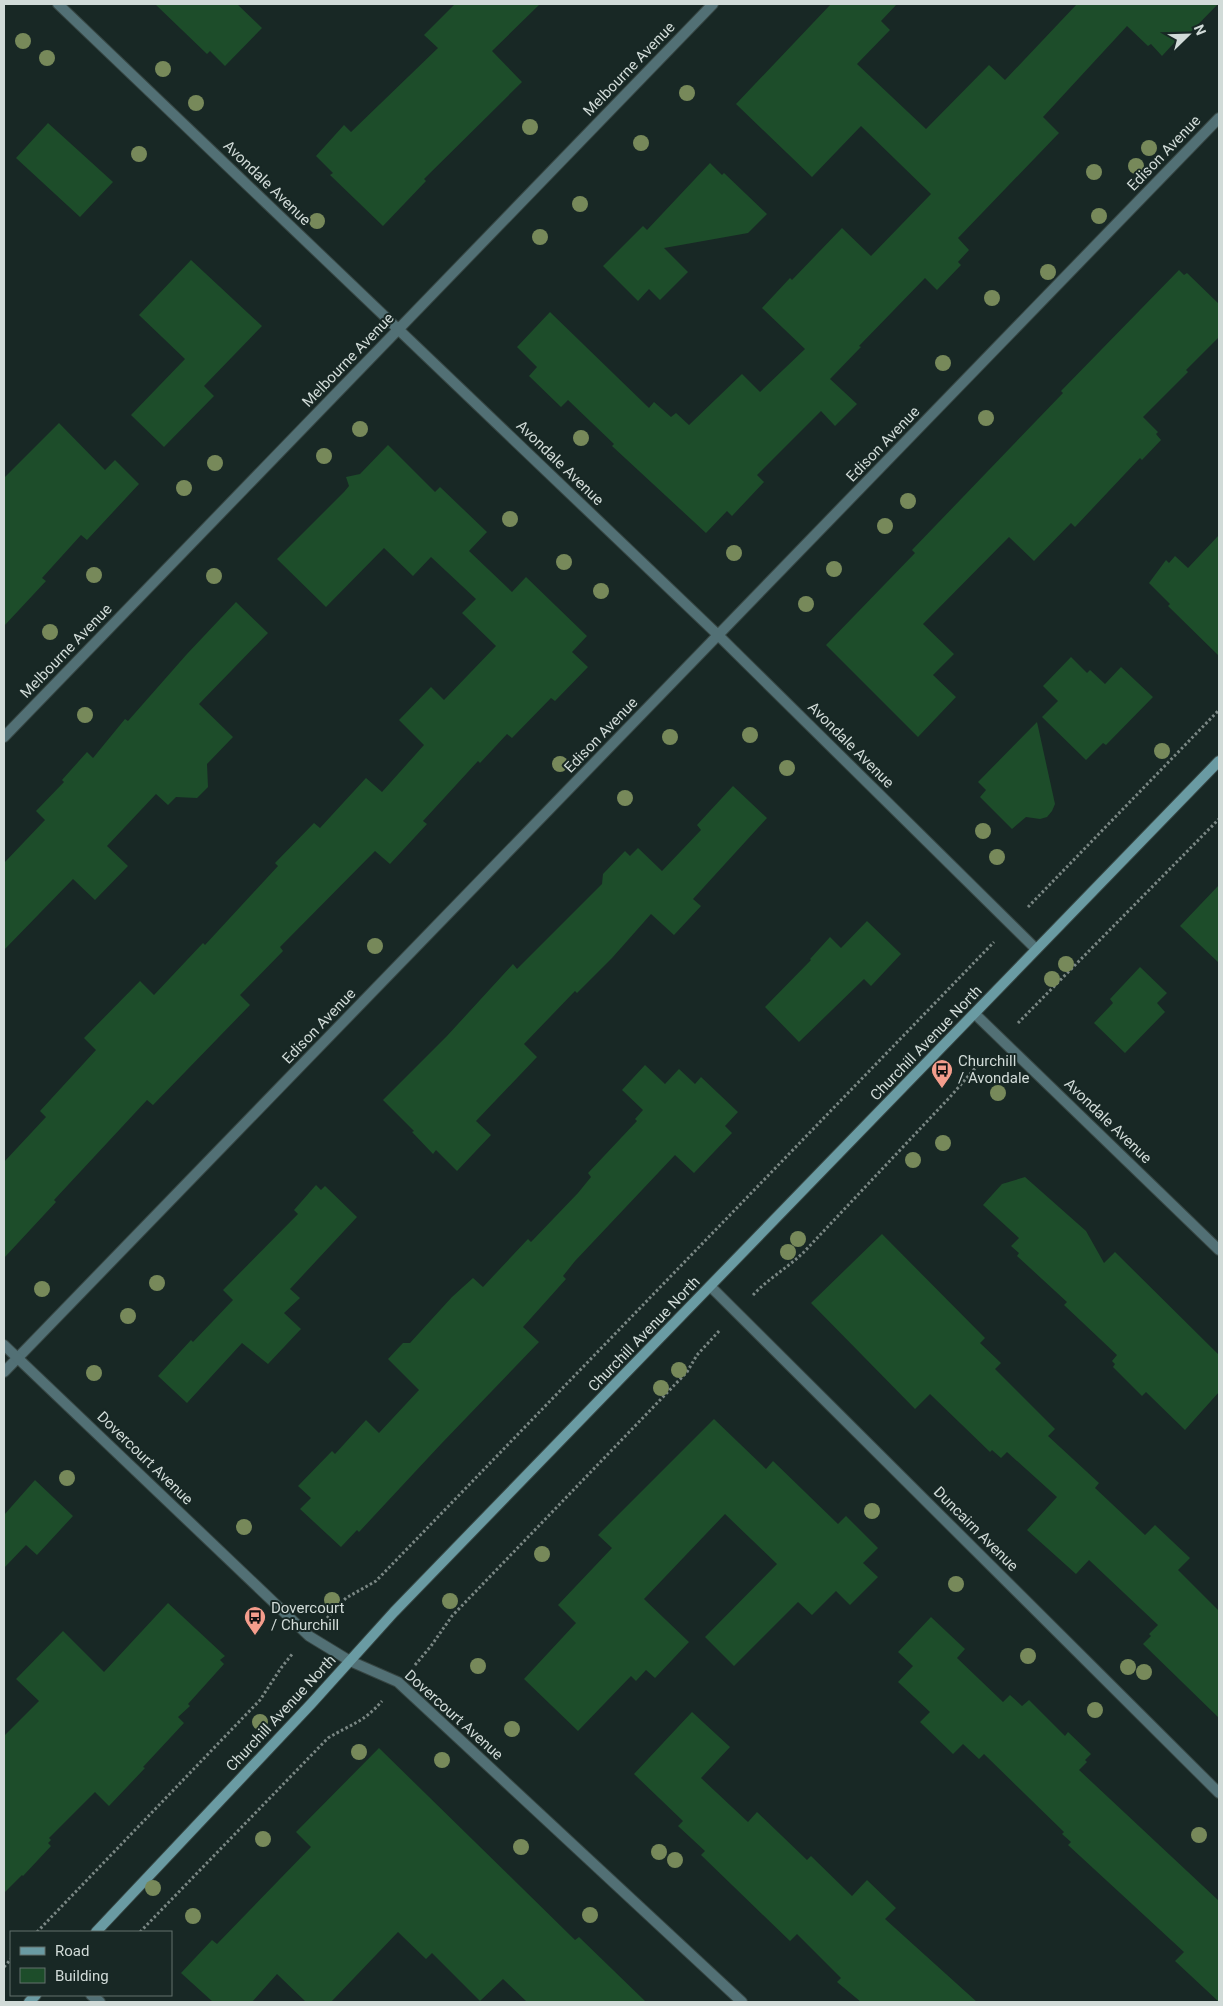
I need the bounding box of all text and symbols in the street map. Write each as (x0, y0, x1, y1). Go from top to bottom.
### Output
north arrow (1163, 10, 1213, 60)
street label: Melbourne Avenue (579, 18, 679, 120)
text: N (1191, 22, 1209, 38)
street label: Edison Avenue (1124, 112, 1204, 194)
street label: Avondale Avenue (220, 137, 314, 229)
street label: Melbourne Avenue (298, 309, 398, 411)
street label: Edison Avenue (843, 403, 923, 485)
street label: Avondale Avenue (513, 417, 607, 509)
street label: Melbourne Avenue (16, 600, 116, 702)
street label: Edison Avenue (561, 694, 641, 776)
street label: Avondale Avenue (804, 698, 898, 792)
street label: Churchill Avenue North (866, 982, 986, 1104)
street label: Edison Avenue (279, 985, 359, 1067)
place label: Churchill / Avondale (958, 1052, 1030, 1087)
bus stop icon: Churchill / Avondale (930, 1058, 954, 1089)
street label: Avondale Avenue (1061, 1075, 1155, 1167)
street label: Churchill Avenue North (584, 1273, 704, 1395)
street label: Dovercourt Avenue (93, 1408, 197, 1508)
street label: Duncairn Avenue (930, 1483, 1022, 1575)
place label: Dovercourt / Churchill (271, 1599, 344, 1634)
bus stop icon: Dovercourt / Churchill (243, 1605, 267, 1636)
street label: Churchill Avenue North (222, 1651, 340, 1775)
street label: Dovercourt Avenue (401, 1666, 507, 1764)
legend (10, 1931, 172, 1996)
text: Road (55, 1942, 89, 1960)
text: Building (55, 1967, 109, 1985)

